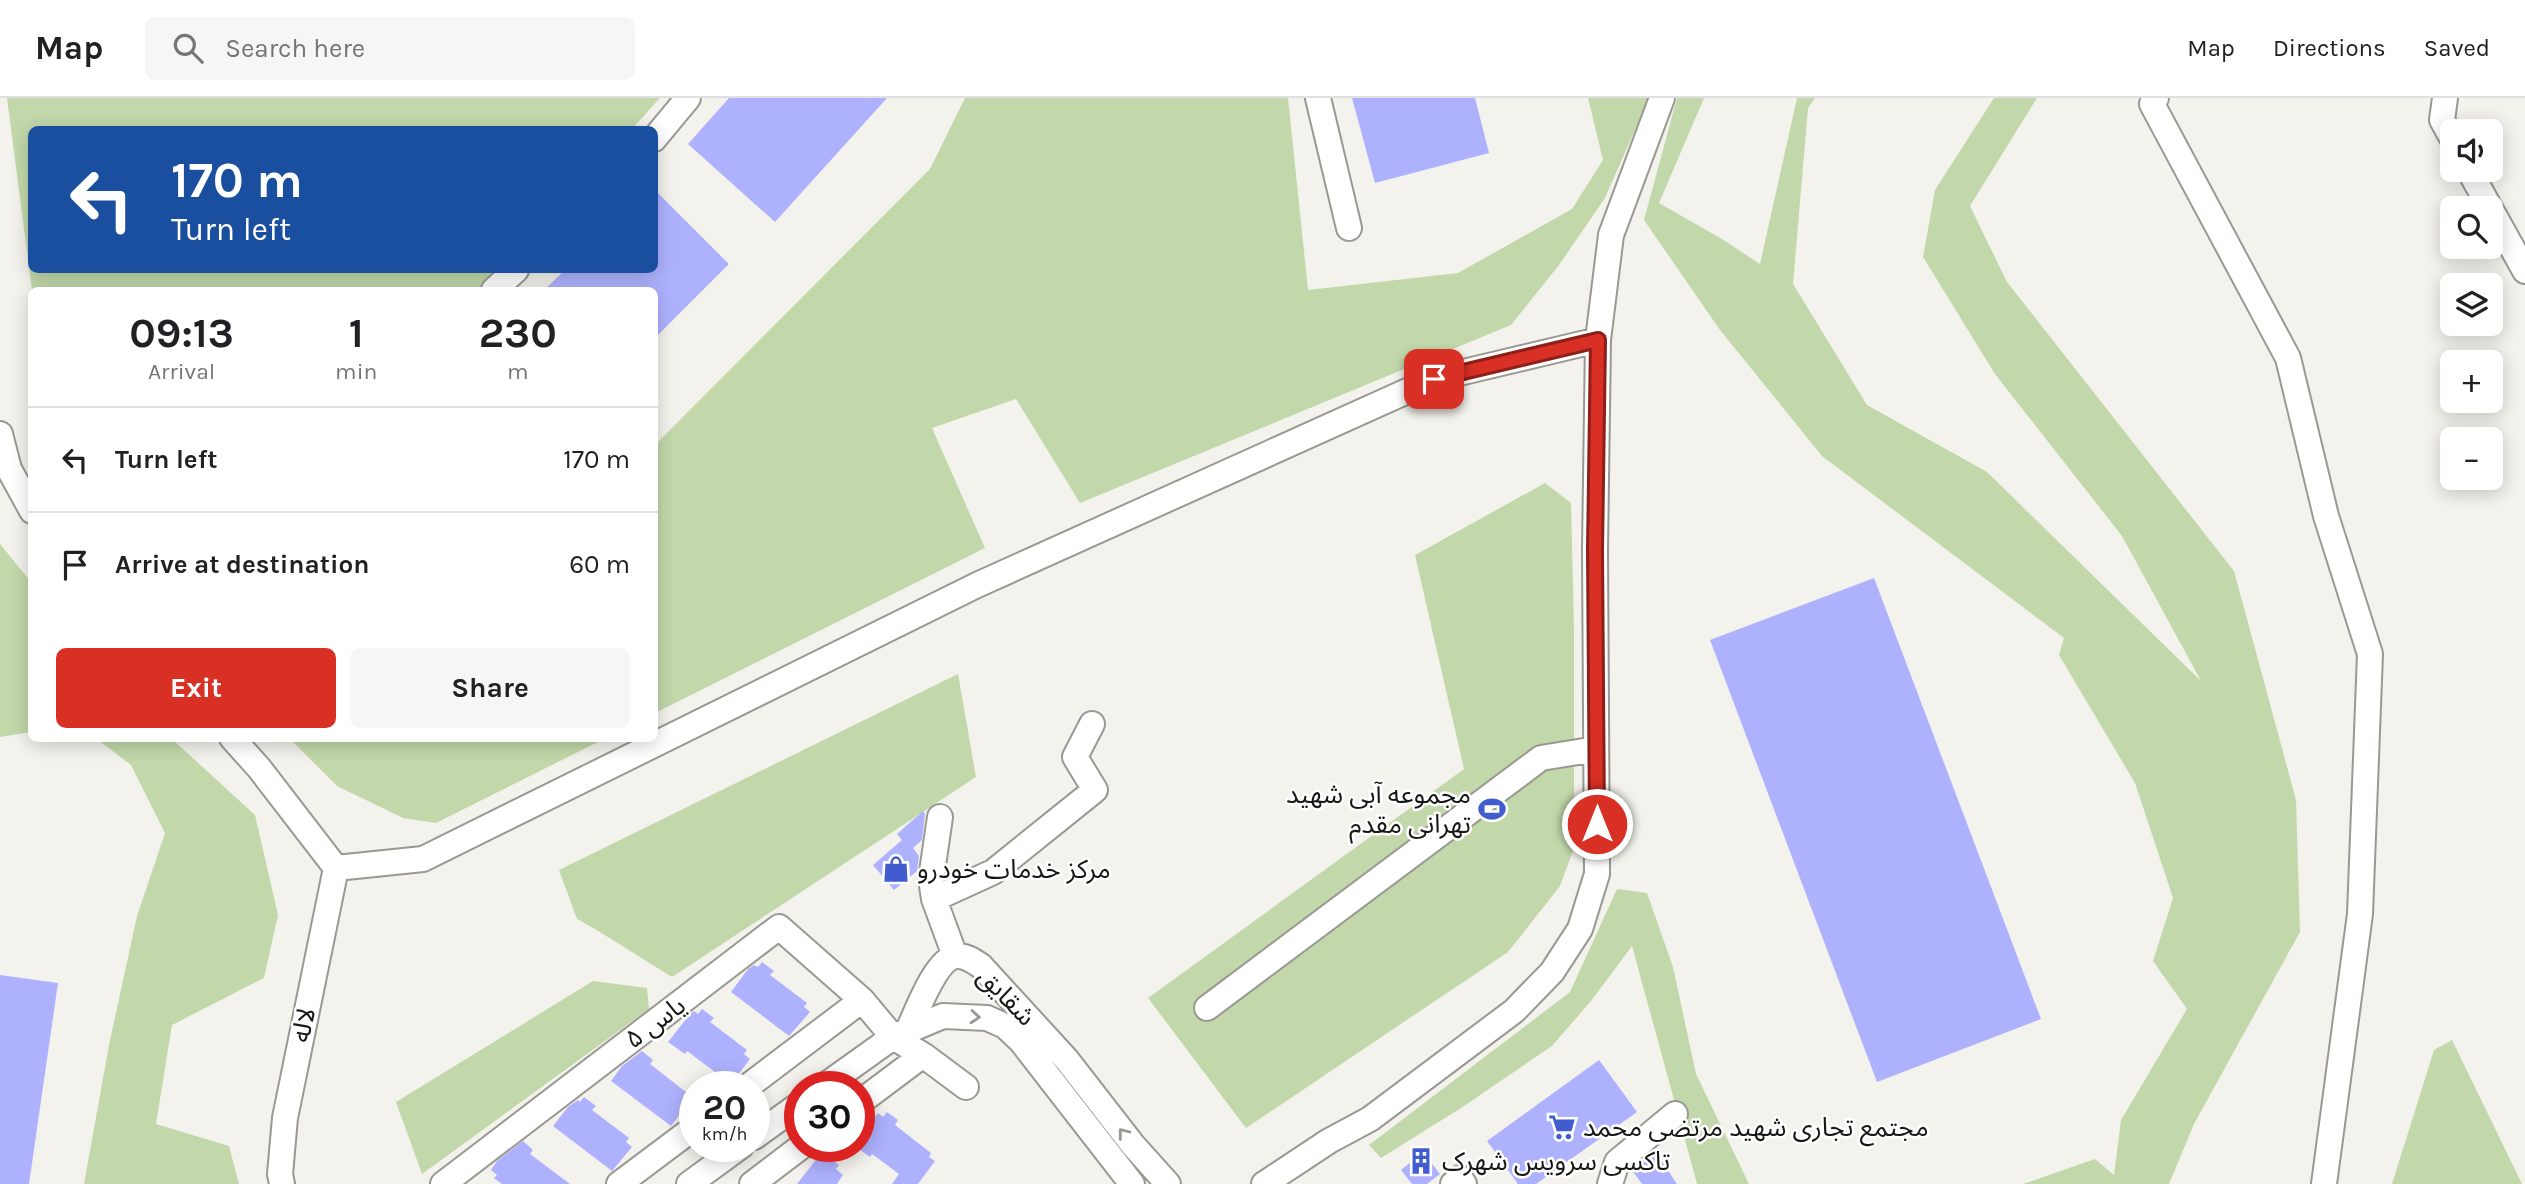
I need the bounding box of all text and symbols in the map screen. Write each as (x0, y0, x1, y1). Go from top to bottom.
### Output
search box (145, 17, 635, 80)
text: Map (35, 29, 103, 67)
icon: search (169, 29, 207, 67)
text: Search here (225, 33, 365, 64)
text: Map (2187, 34, 2235, 62)
text: Directions (2273, 34, 2386, 62)
text: Saved (2424, 34, 2490, 62)
map controls (2440, 119, 2503, 490)
button: sound (2440, 119, 2503, 182)
text: 170 m (171, 152, 303, 209)
icon: left (56, 154, 147, 245)
button: search (2440, 196, 2503, 259)
text: Turn left (171, 211, 291, 248)
button: layers (2440, 273, 2503, 336)
text: 09:13 (129, 308, 234, 358)
text: 1 (349, 308, 364, 358)
text: 230 (479, 308, 557, 358)
pin (1404, 349, 1464, 409)
button: + (2440, 350, 2503, 413)
text: Arrival (148, 358, 215, 385)
text: min (335, 358, 377, 385)
text: m (507, 358, 528, 385)
icon: arrive (1415, 360, 1453, 398)
button: − (2440, 427, 2503, 490)
icon: left (56, 441, 94, 479)
text: Turn left (115, 444, 217, 475)
text: 170 m (563, 444, 630, 475)
icon: arrive (56, 546, 94, 584)
text: Arrive at destination (115, 549, 369, 580)
text: 60 m (569, 549, 630, 580)
button: Exit (56, 648, 336, 728)
button: Share (350, 648, 630, 728)
place label: مجموعه آبی شهید تهرانی مقدم (1286, 779, 1471, 844)
position arrow (1560, 787, 1634, 861)
sports icon: مجموعه آبی شهید تهرانی مقدم (1477, 794, 1507, 824)
shop icon: مرکز خدمات خودرو (881, 854, 911, 884)
place label: مرکز خدمات خودرو (917, 854, 1111, 885)
street label: شقایق (971, 961, 1042, 1032)
street label: یاس ۵ (619, 990, 692, 1055)
street label: لاله (285, 1005, 322, 1045)
one-way arrow (970, 1009, 981, 1024)
speed limit sign: 30 (784, 1071, 875, 1162)
text: 20 (703, 1087, 746, 1128)
supermarket icon: مجتمع تجاری شهید مرتضی محمد (1547, 1112, 1577, 1142)
place label: مجتمع تجاری شهید مرتضی محمد (1583, 1112, 1929, 1147)
text: km/h (702, 1123, 747, 1145)
one-way arrow (1119, 1128, 1132, 1140)
building icon: تاکسی سرویس شهرک (1406, 1146, 1436, 1176)
place label: تاکسی سرویس شهرک (1442, 1146, 1670, 1177)

